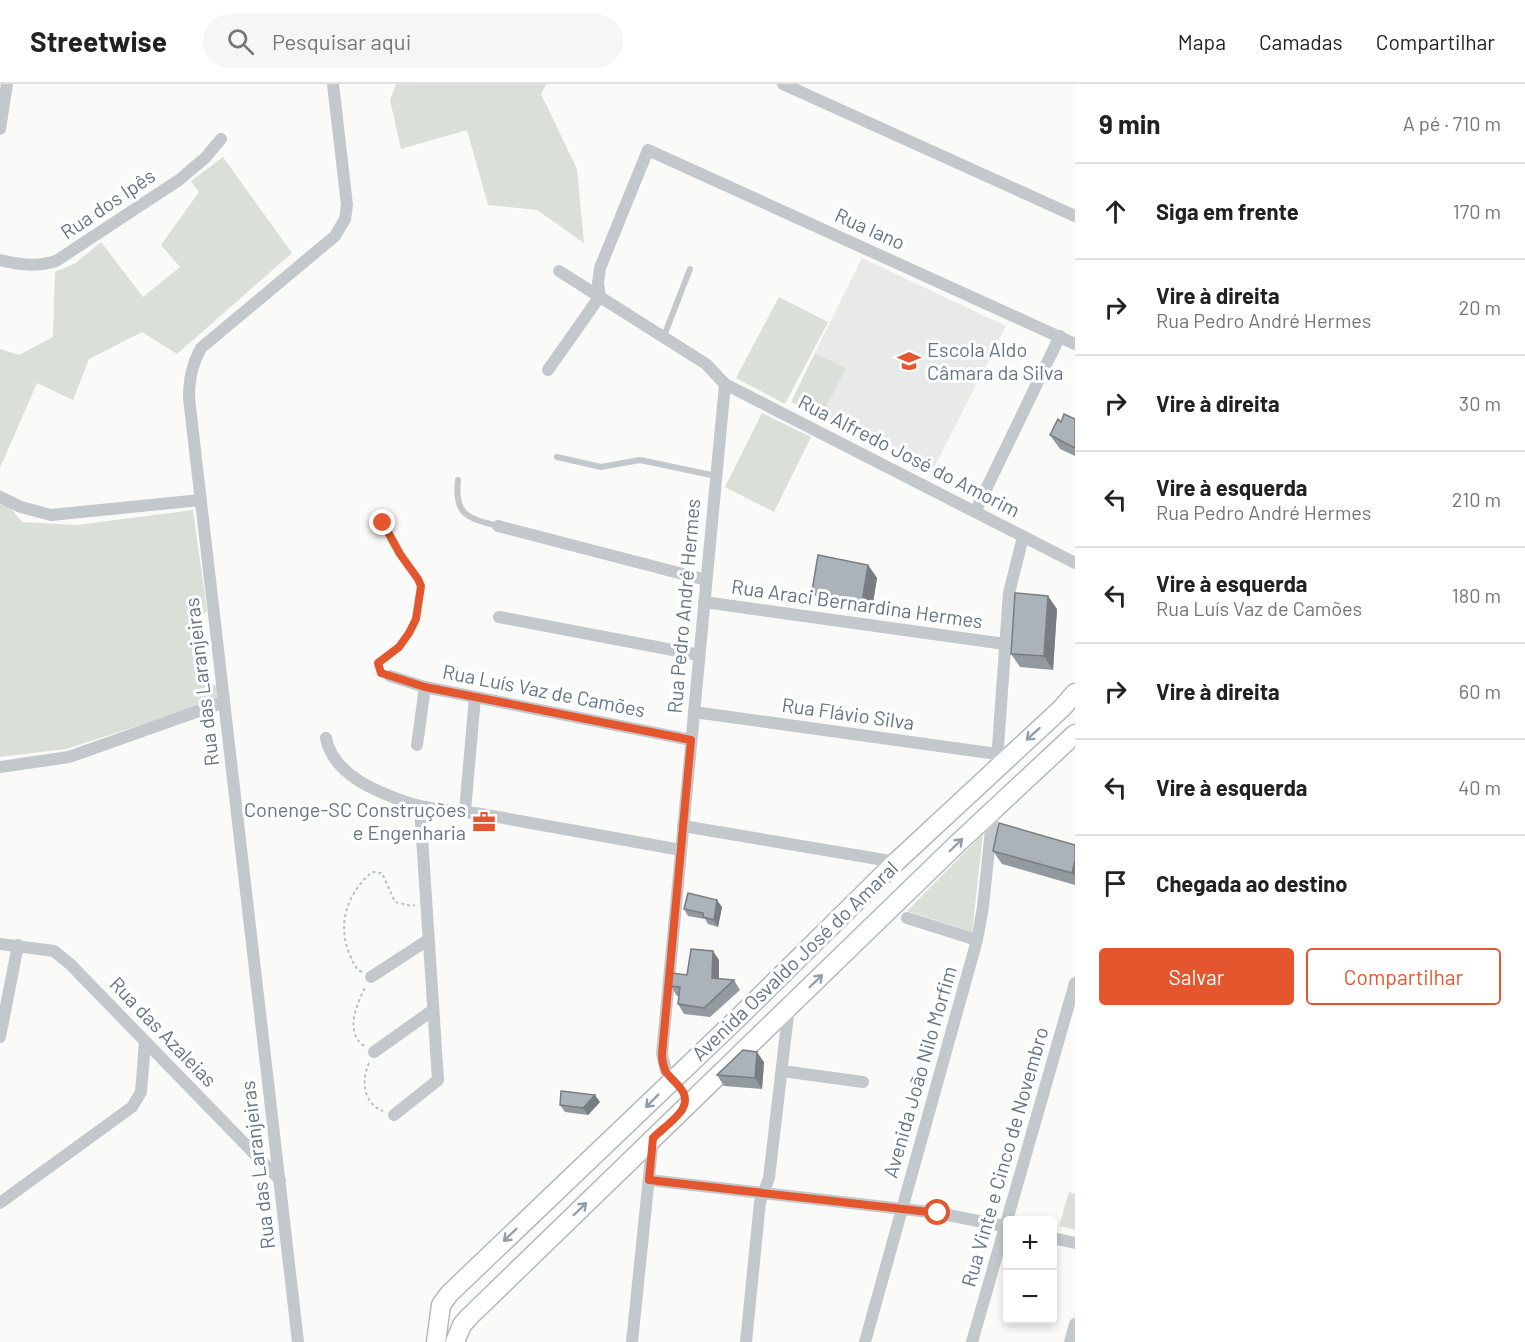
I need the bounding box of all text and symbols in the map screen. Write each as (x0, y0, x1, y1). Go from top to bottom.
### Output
search box (203, 14, 623, 68)
text: Streetwise (30, 24, 167, 58)
icon: search (224, 25, 257, 58)
text: Pesquisar aqui (272, 28, 411, 54)
text: Mapa (1178, 29, 1226, 54)
text: Camadas (1259, 29, 1343, 54)
text: Compartilhar (1376, 29, 1495, 54)
text: 9 min (1099, 108, 1161, 139)
text: A pé · 710 m (1403, 111, 1501, 135)
street label: Rua dos Ipês (56, 163, 159, 244)
icon: ahead (1099, 195, 1132, 228)
text: Siga em frente (1156, 198, 1299, 224)
text: 170 m (1453, 199, 1501, 223)
street label: Rua Iano (832, 202, 909, 254)
text: Vire à direita (1156, 282, 1280, 308)
icon: right (1099, 291, 1132, 324)
text: 20 m (1458, 295, 1501, 319)
text: Rua Pedro André Hermes (1156, 308, 1371, 332)
place label: Escola Aldo Câmara da Silva (927, 337, 1063, 384)
school or university icon: Escola Aldo Câmara da Silva (896, 348, 922, 374)
icon: right (1099, 387, 1132, 420)
street label: Rua Alfredo José do Amorim (795, 389, 1024, 522)
text: Vire à direita (1156, 390, 1280, 416)
text: 30 m (1459, 391, 1501, 415)
text: Vire à esquerda (1156, 474, 1307, 500)
icon: left (1099, 483, 1132, 516)
text: 210 m (1452, 487, 1501, 511)
street label: Rua Pedro André Hermes (662, 498, 704, 714)
text: Rua Pedro André Hermes (1156, 500, 1371, 524)
route end (369, 509, 395, 535)
text: Vire à esquerda (1156, 570, 1307, 596)
street label: Rua Araci Bernardina Hermes (730, 573, 984, 633)
icon: left (1099, 579, 1132, 612)
text: 180 m (1452, 583, 1501, 607)
text: Rua Luís Vaz de Camões (1156, 596, 1362, 620)
street label: Rua das Laranjeiras (179, 597, 223, 768)
street label: Rua Luís Vaz de Camões (441, 659, 648, 721)
icon: right (1099, 675, 1132, 708)
text: Vire à direita (1156, 678, 1280, 704)
text: 60 m (1459, 679, 1501, 703)
street label: Rua Flávio Silva (780, 692, 916, 734)
one-way arrow (1026, 727, 1041, 741)
icon: left (1099, 771, 1132, 804)
text: Vire à esquerda (1156, 774, 1307, 800)
text: 40 m (1458, 775, 1501, 799)
place label: Conenge-SC Construções e Engenharia (244, 797, 466, 844)
office icon: Conenge-SC Construções e Engenharia (471, 809, 497, 835)
one-way arrow (948, 838, 963, 852)
street label: Avenida Osvaldo José do Amaral (686, 855, 902, 1065)
icon: arrive (1099, 867, 1132, 900)
text: Chegada ao destino (1156, 870, 1347, 896)
button: Salvar (1099, 948, 1294, 1005)
button: Compartilhar (1306, 948, 1501, 1005)
street label: Avenida João Nilo Morfim (877, 963, 961, 1180)
street label: Rua das Azaleias (105, 971, 222, 1091)
one-way arrow (808, 973, 823, 988)
street label: Rua Vinte e Cinco de Novembro (955, 1024, 1053, 1289)
street label: Rua das Laranjeiras (235, 1080, 279, 1251)
one-way arrow (644, 1093, 659, 1108)
route start (924, 1199, 950, 1225)
one-way arrow (573, 1201, 588, 1216)
map controls (1003, 1216, 1057, 1324)
button: + (1003, 1216, 1057, 1270)
one-way arrow (503, 1228, 518, 1243)
button: − (1003, 1270, 1057, 1324)

